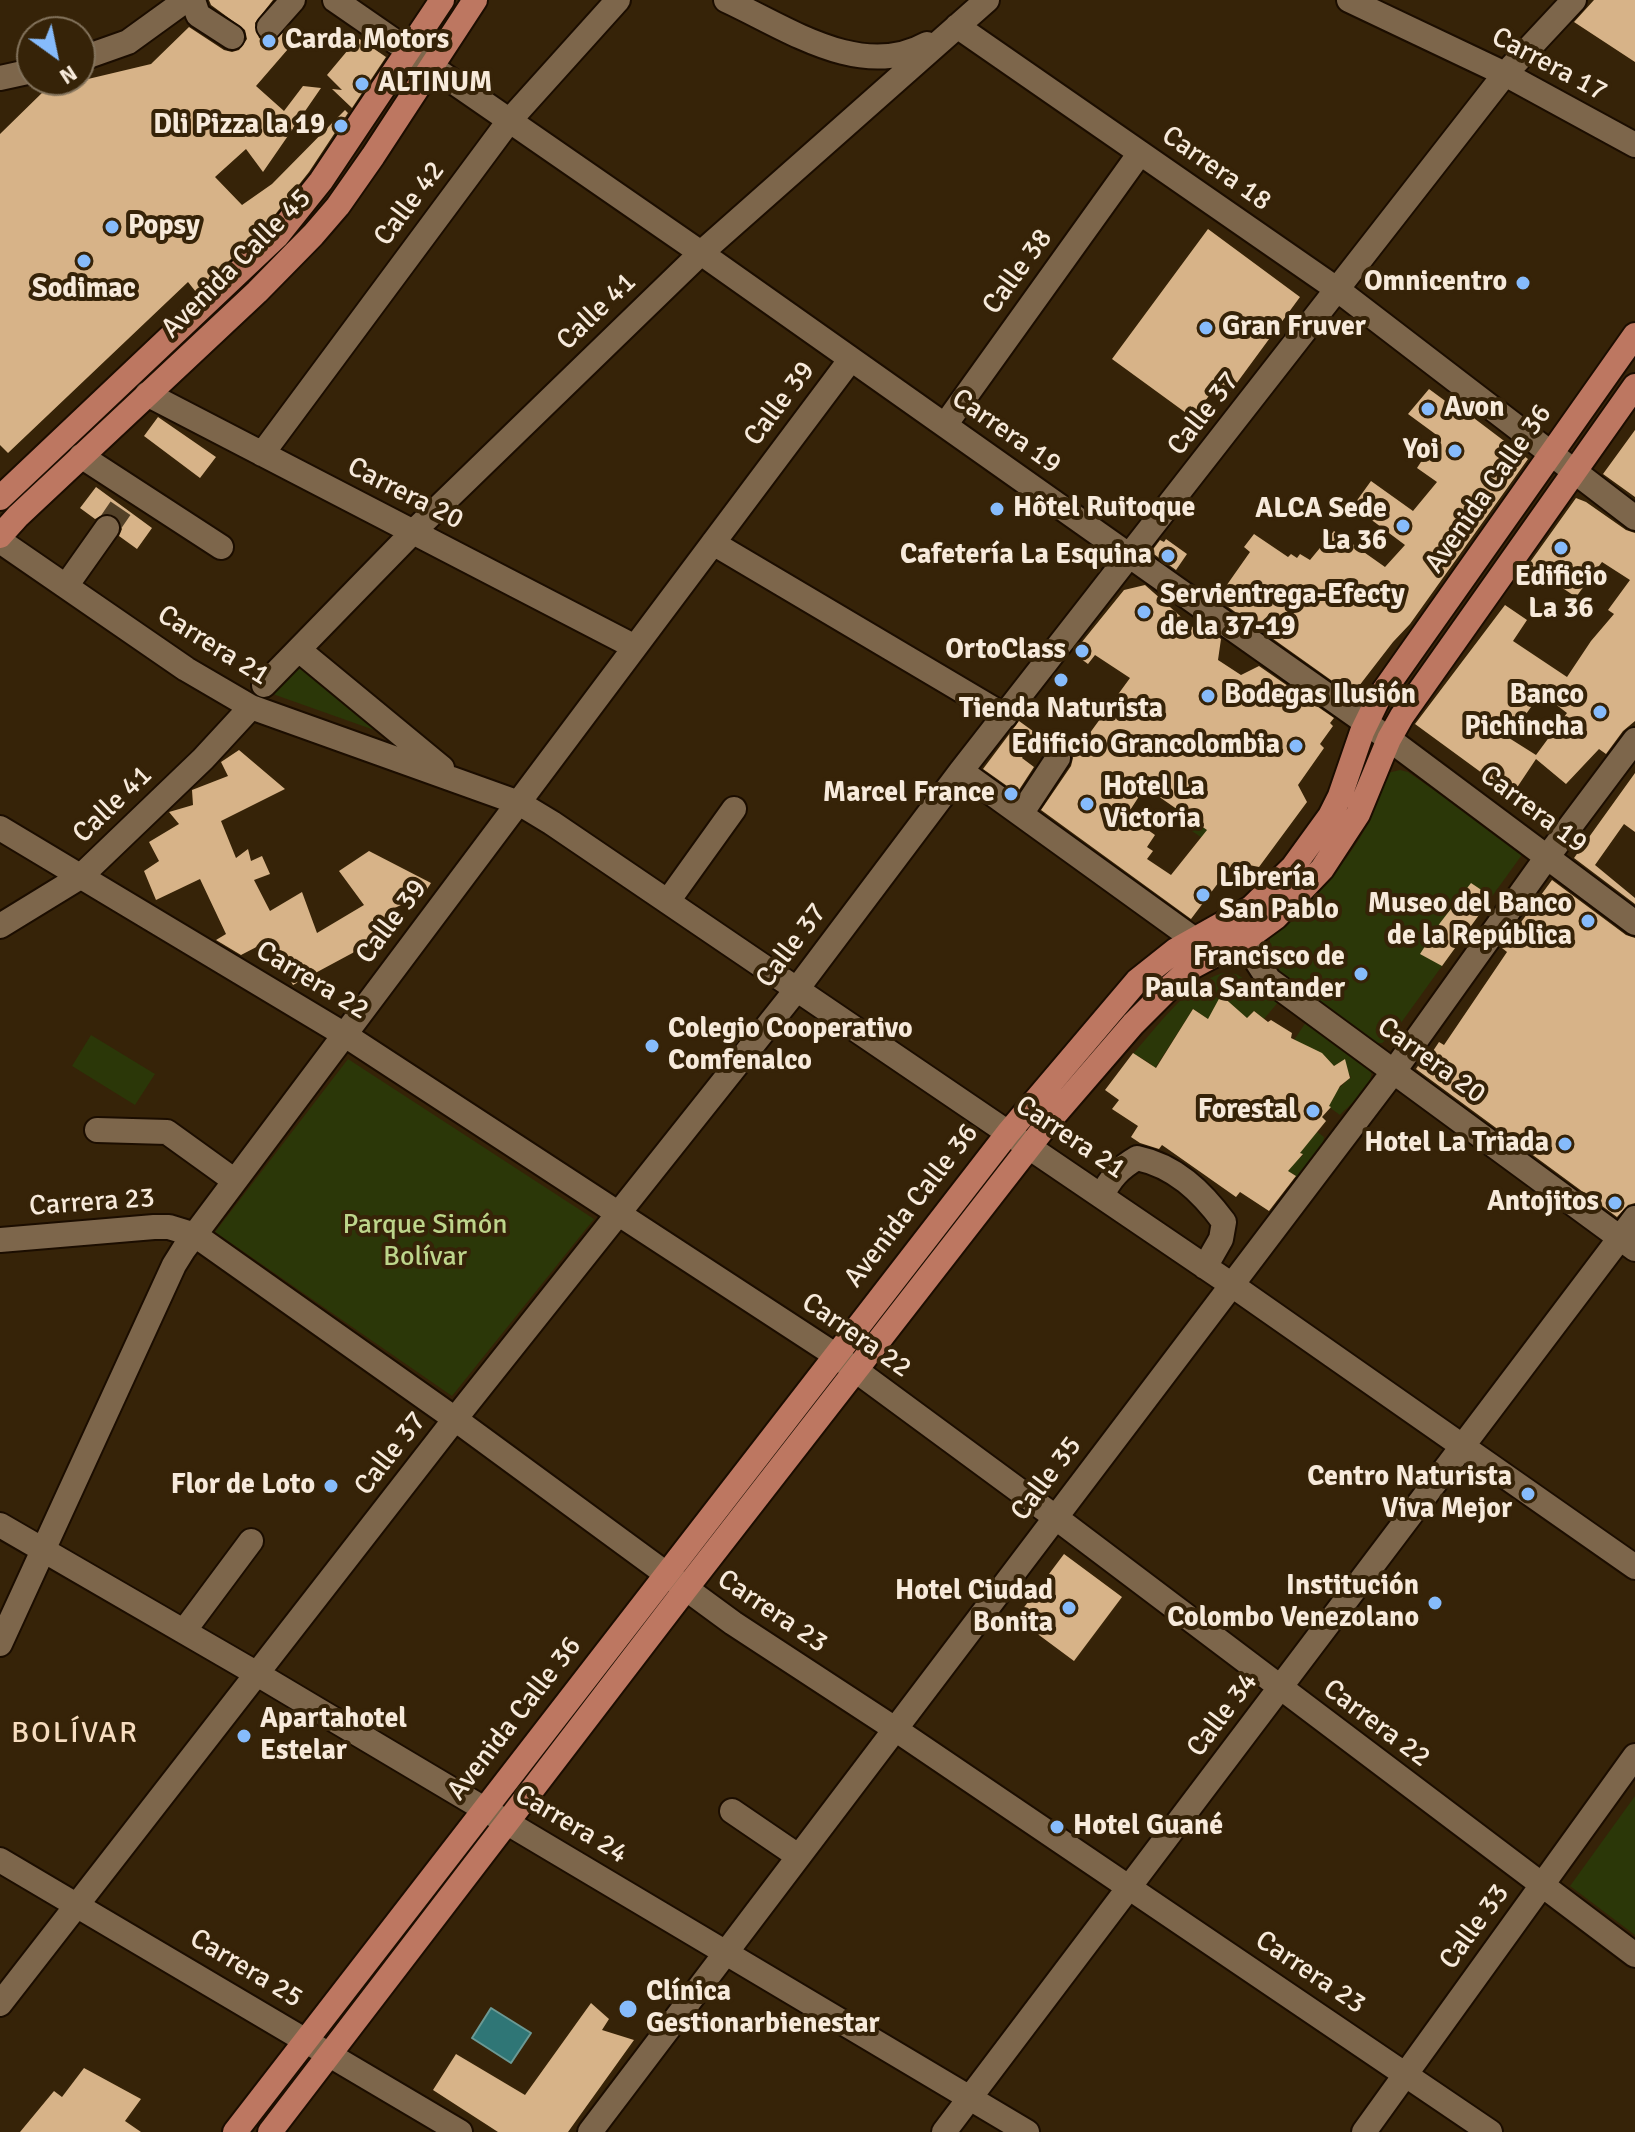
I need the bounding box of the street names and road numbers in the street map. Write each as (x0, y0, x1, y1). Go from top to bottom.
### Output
street label: Carrera 17 (1486, 21, 1612, 109)
street label: Carrera 18 (1155, 119, 1277, 219)
street label: Calle 42 (367, 155, 453, 253)
street label: Avenida Calle 45 (155, 182, 319, 346)
street label: Calle 38 (976, 223, 1060, 321)
street label: Calle 41 (550, 266, 644, 358)
street label: Calle 39 (737, 355, 823, 453)
street label: Calle 37 (1161, 365, 1247, 463)
street label: Carrera 19 (945, 382, 1067, 482)
street label: Avenida Calle 36 (1418, 398, 1560, 580)
street label: Carrera 20 (341, 450, 469, 538)
street label: Carrera 21 (151, 598, 275, 694)
street label: Calle 41 (66, 759, 160, 851)
street label: Carrera 19 (1473, 759, 1593, 861)
street label: Calle 39 (349, 873, 435, 971)
street label: Calle 37 (749, 897, 835, 995)
street label: Carrera 22 (249, 934, 375, 1028)
street label: Carrera 20 (1370, 1010, 1492, 1112)
street label: Carrera 21 (1009, 1089, 1131, 1187)
street label: Avenida Calle 36 (838, 1118, 986, 1294)
street label: Carrera 23 (28, 1182, 156, 1224)
street label: Carrera 22 (795, 1286, 917, 1386)
street label: Calle 37 (348, 1405, 434, 1503)
street label: Calle 35 (1004, 1430, 1090, 1528)
street label: Carrera 23 (711, 1563, 833, 1661)
street label: Avenida Calle 36 (441, 1631, 589, 1807)
street label: Calle 34 (1180, 1666, 1266, 1764)
street label: Carrera 22 (1316, 1673, 1436, 1775)
street label: Carrera 24 (508, 1778, 634, 1872)
street label: Calle 33 (1433, 1878, 1517, 1976)
street label: Carrera 25 (183, 1922, 309, 2016)
street label: Carrera 23 (1249, 1924, 1371, 2022)

